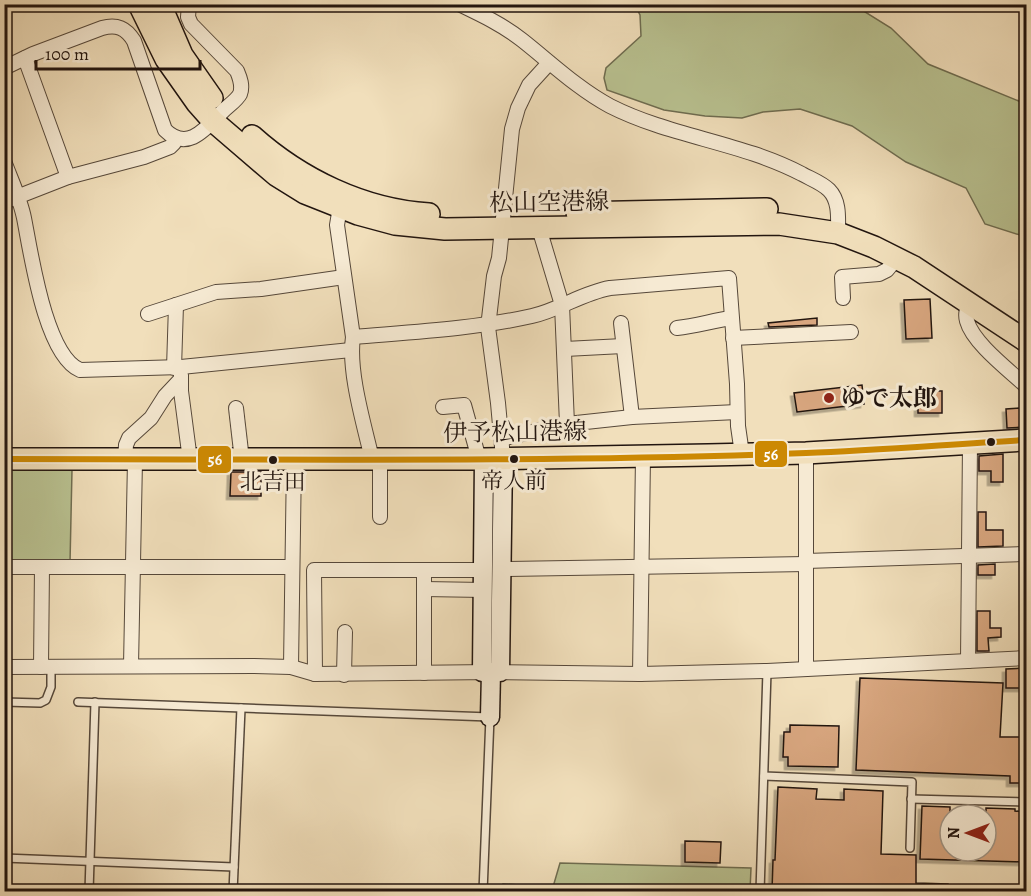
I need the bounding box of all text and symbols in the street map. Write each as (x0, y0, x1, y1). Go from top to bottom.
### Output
scale bar (36, 33, 200, 71)
text: 100 m (45, 42, 89, 66)
street label: 松山空港線 (489, 185, 609, 219)
place label: ゆで太郎 (841, 382, 937, 414)
marker: ゆで太郎 (822, 391, 836, 405)
street label: 伊予松山港線 (443, 415, 587, 449)
unlabelled marker (985, 436, 997, 448)
line badge: 56 (754, 440, 788, 468)
text: 56 (764, 444, 779, 466)
line badge: 56 (197, 445, 232, 474)
text: 56 (208, 449, 223, 471)
marker: 帝人前 (508, 453, 520, 465)
marker: 北吉田 (267, 454, 279, 466)
place label: 帝人前 (481, 466, 547, 496)
place label: 北吉田 (240, 467, 306, 497)
north arrow (938, 803, 998, 863)
text: N (943, 827, 965, 839)

